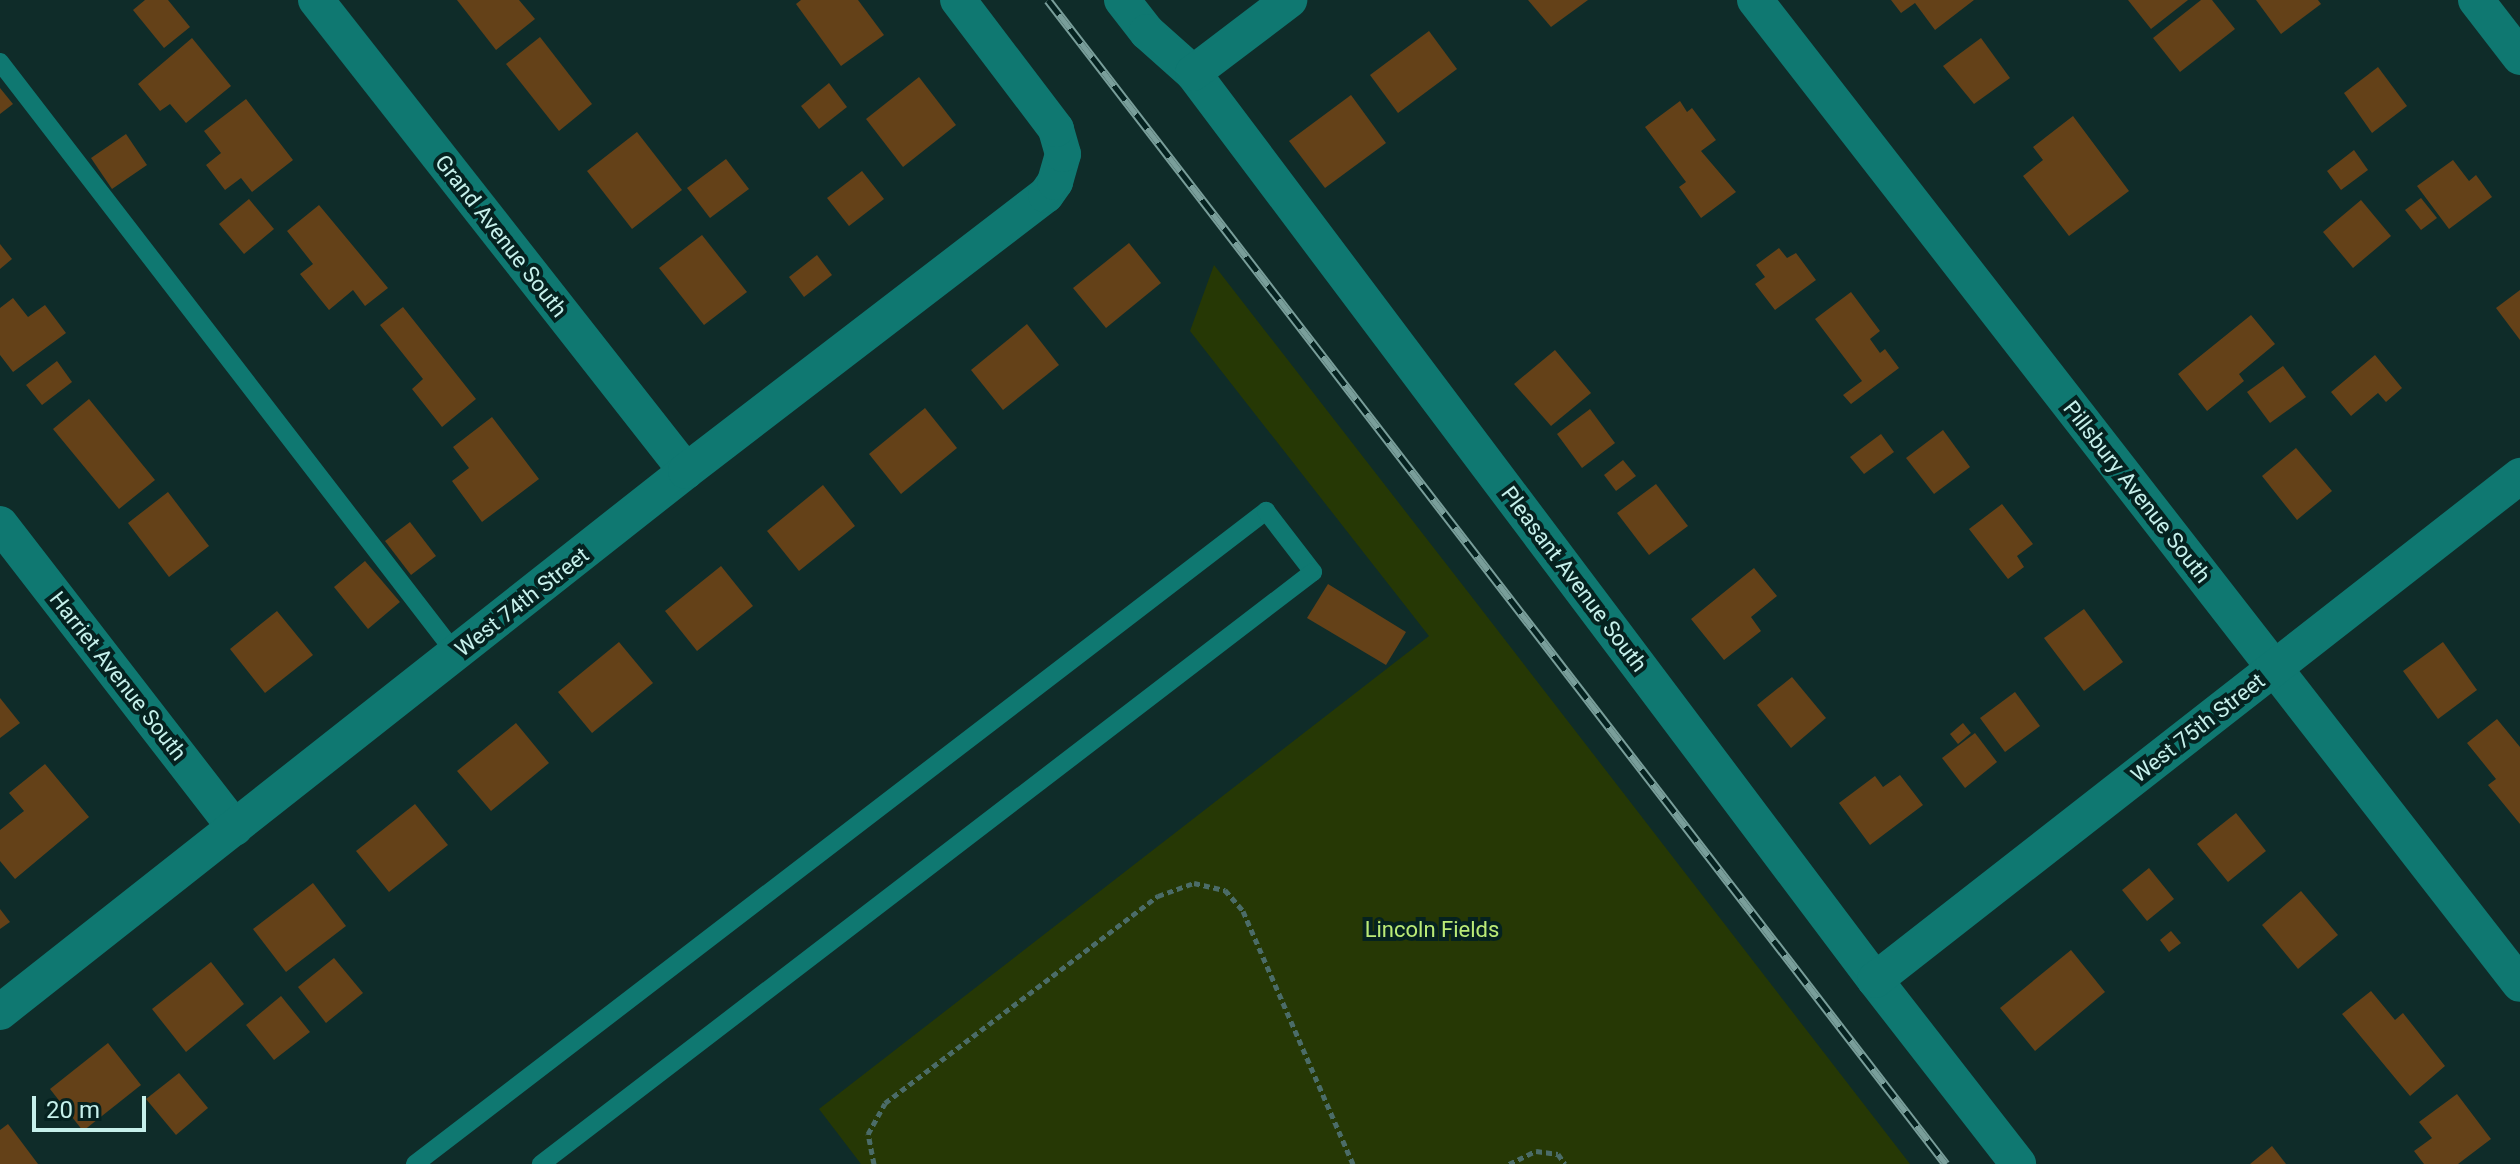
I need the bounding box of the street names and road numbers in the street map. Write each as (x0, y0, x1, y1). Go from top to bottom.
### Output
street label: Grand Avenue South (430, 150, 572, 322)
street label: Pillsbury Avenue South (2058, 396, 2216, 588)
street label: Pleasant Avenue South (1496, 481, 1652, 677)
street label: West 74th Street (450, 542, 594, 662)
street label: Harriet Avenue South (44, 586, 192, 766)
street label: West 75th Street (2126, 668, 2270, 788)

